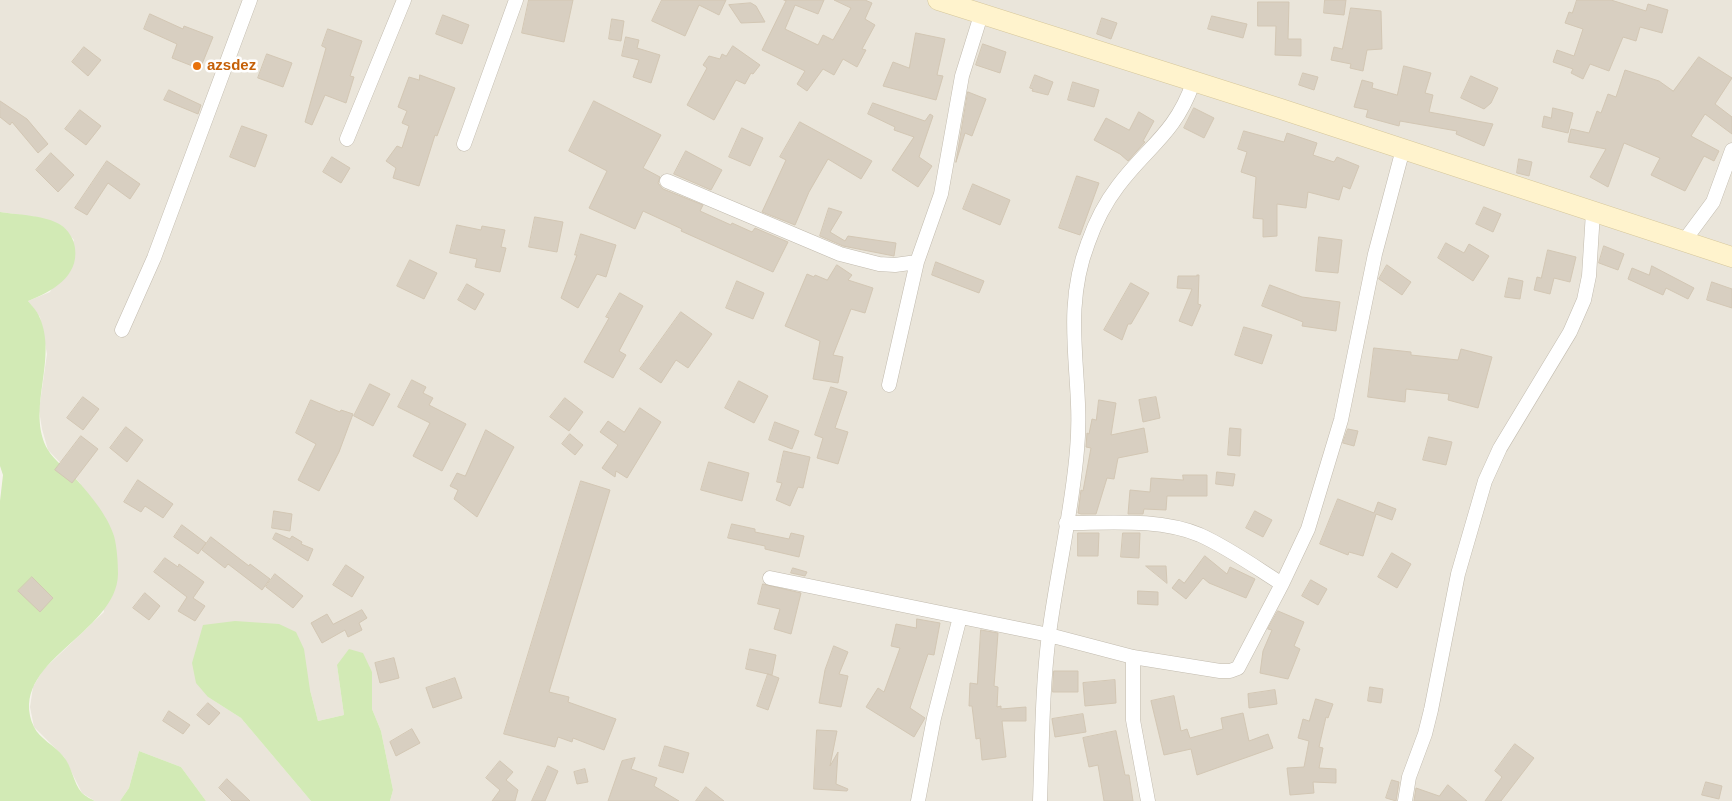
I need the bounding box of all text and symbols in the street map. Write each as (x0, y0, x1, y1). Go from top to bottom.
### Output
place label: azsdez (207, 57, 256, 75)
marker: azsdez (191, 60, 203, 72)

